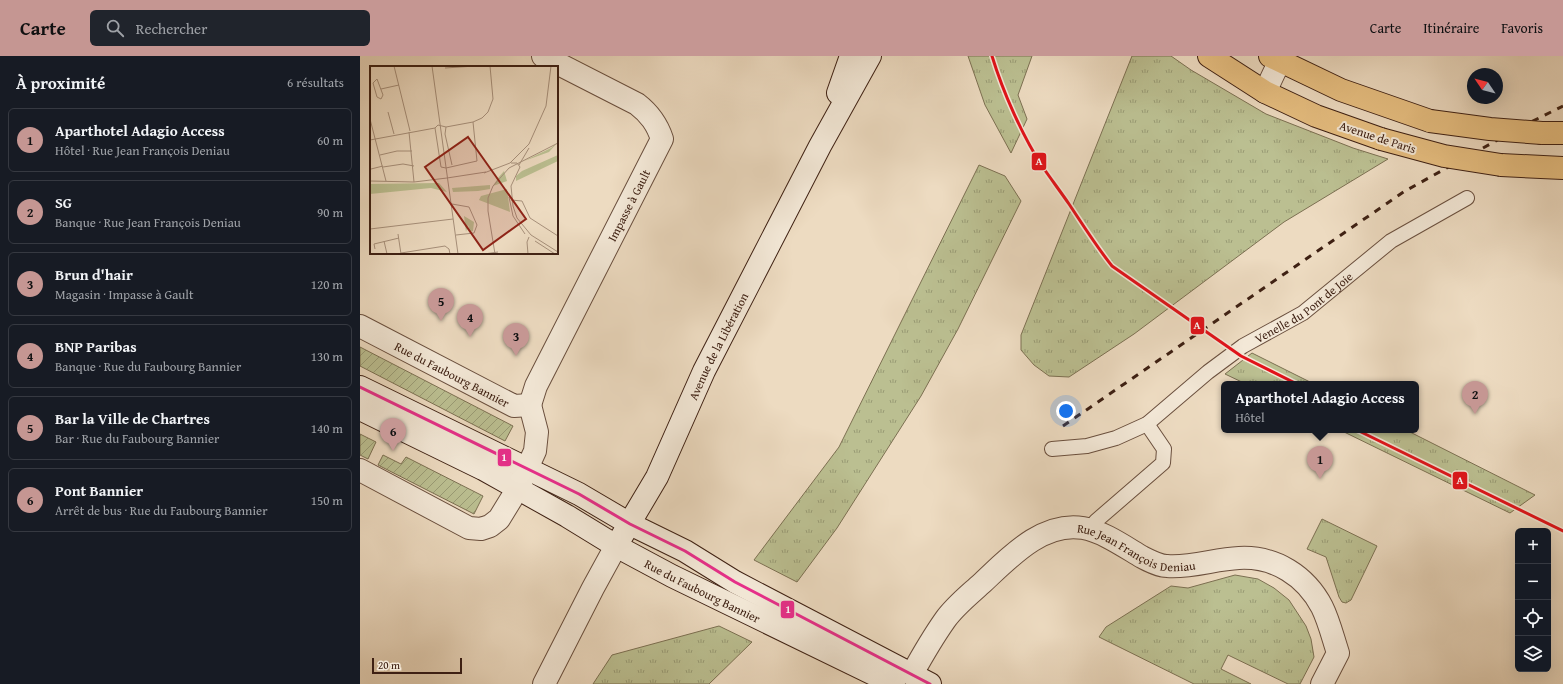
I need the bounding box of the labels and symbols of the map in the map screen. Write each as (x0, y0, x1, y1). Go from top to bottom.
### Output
inset map (370, 66, 558, 254)
north arrow (1467, 68, 1503, 104)
street label: Avenue de Paris (1338, 117, 1419, 157)
line badge: A (1031, 152, 1047, 171)
text: A (1035, 153, 1043, 169)
street label: Impasse à Gault (603, 166, 654, 244)
street label: Venelle du Pont de Joie (1251, 267, 1356, 347)
pin: 5 (428, 288, 454, 321)
street label: Avenue de la Libération (684, 289, 752, 402)
pin: 4 (457, 304, 483, 337)
line badge: A (1190, 316, 1205, 335)
text: A (1193, 317, 1201, 333)
pin: 3 (503, 323, 529, 356)
street label: Rue du Faubourg Bannier (392, 337, 513, 411)
pin: 2 (1462, 381, 1488, 414)
your location (1056, 401, 1076, 421)
pin: 6 (380, 418, 406, 451)
pin: 1 (1307, 446, 1333, 479)
line badge: 1 (497, 448, 512, 467)
text: 1 (501, 449, 507, 465)
line badge: A (1452, 471, 1468, 490)
text: A (1456, 472, 1464, 488)
street label: Rue Jean François Deniau (1076, 519, 1197, 575)
street label: Rue du Faubourg Bannier (642, 554, 763, 626)
line badge: 1 (780, 600, 795, 619)
text: 1 (785, 601, 791, 617)
scale bar (372, 656, 462, 675)

